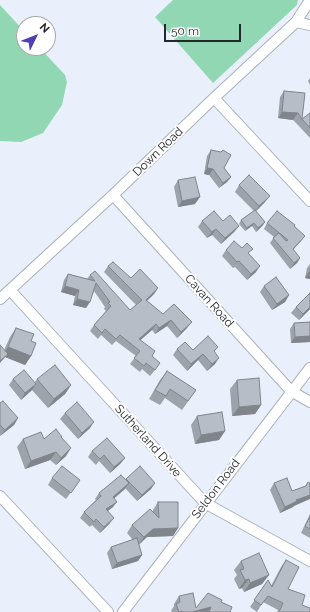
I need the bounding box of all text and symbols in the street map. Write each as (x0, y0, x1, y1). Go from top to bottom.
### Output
north arrow (16, 16, 56, 56)
scale bar (166, 16, 243, 42)
text: N (37, 21, 52, 36)
text: 50 m (171, 24, 199, 38)
street label: Down Road (130, 125, 186, 179)
street label: Cavan Road (182, 272, 236, 330)
street label: Sutherland Drive (112, 402, 184, 480)
street label: Seldon Road (189, 456, 243, 522)

